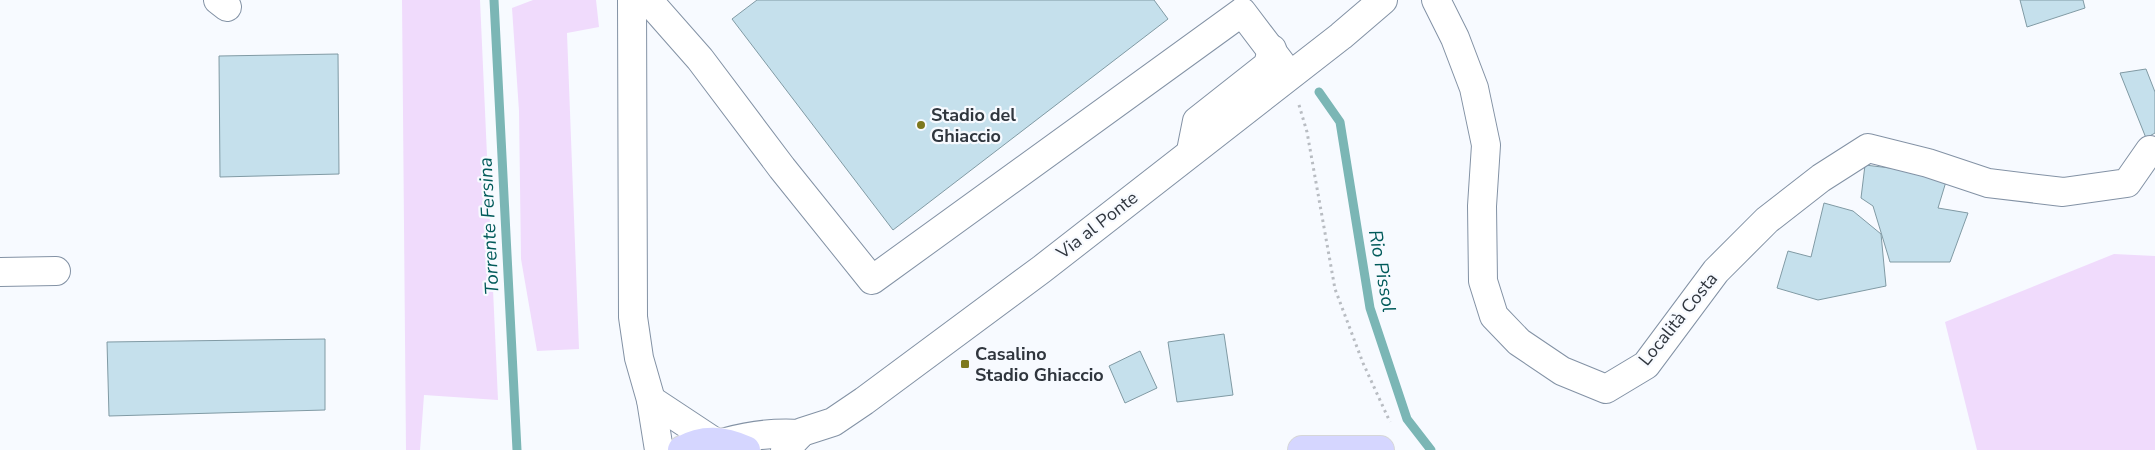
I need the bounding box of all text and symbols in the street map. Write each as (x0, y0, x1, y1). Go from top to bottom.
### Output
place label: Stadio del Ghiaccio (931, 103, 1016, 148)
marker: Stadio del Ghiaccio (915, 119, 927, 131)
water label: Torrente Fersina (472, 157, 506, 295)
street label: Via al Ponte (1051, 186, 1143, 265)
water label: Rio Pissol (1362, 228, 1402, 314)
street label: Località Costa (1633, 267, 1723, 371)
place label: Casalino Stadio Ghiaccio (975, 342, 1104, 387)
marker: Casalino Stadio Ghiaccio (959, 358, 971, 370)

